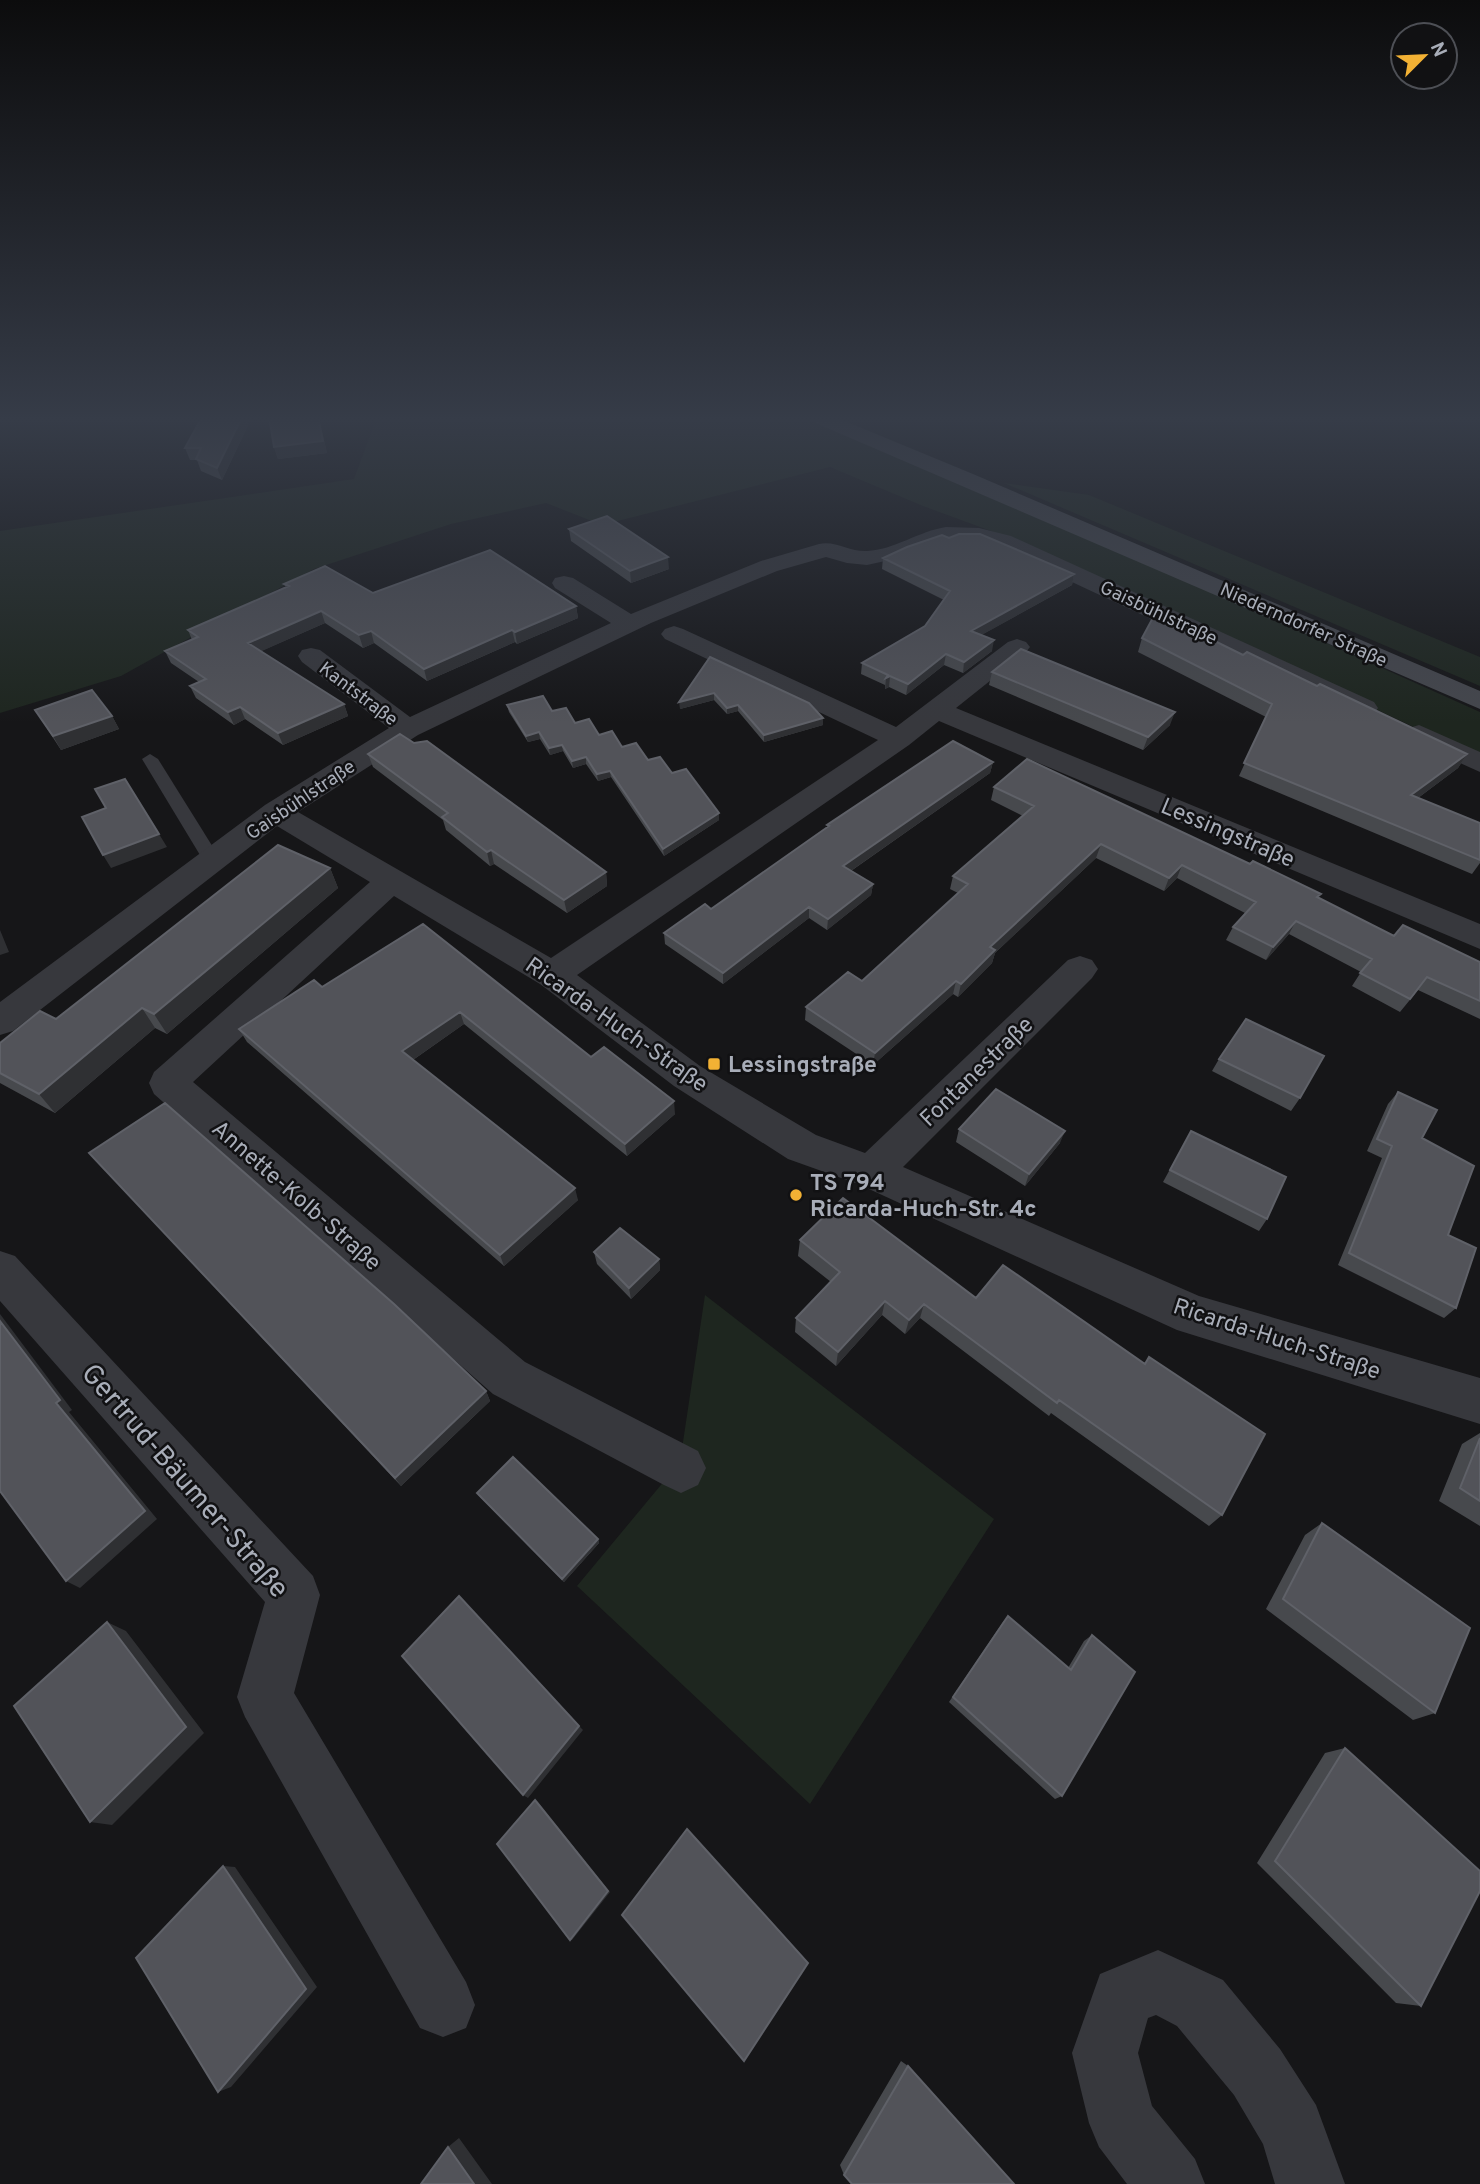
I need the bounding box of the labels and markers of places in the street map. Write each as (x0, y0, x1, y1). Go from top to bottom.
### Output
place label: Lessingstraße (728, 1052, 877, 1081)
marker: Lessingstraße (706, 1056, 722, 1072)
place label: TS 794 Ricarda-Huch-Str. 4c (810, 1170, 1037, 1225)
marker: TS 794 Ricarda-Huch-Str. 4c (788, 1187, 804, 1203)

